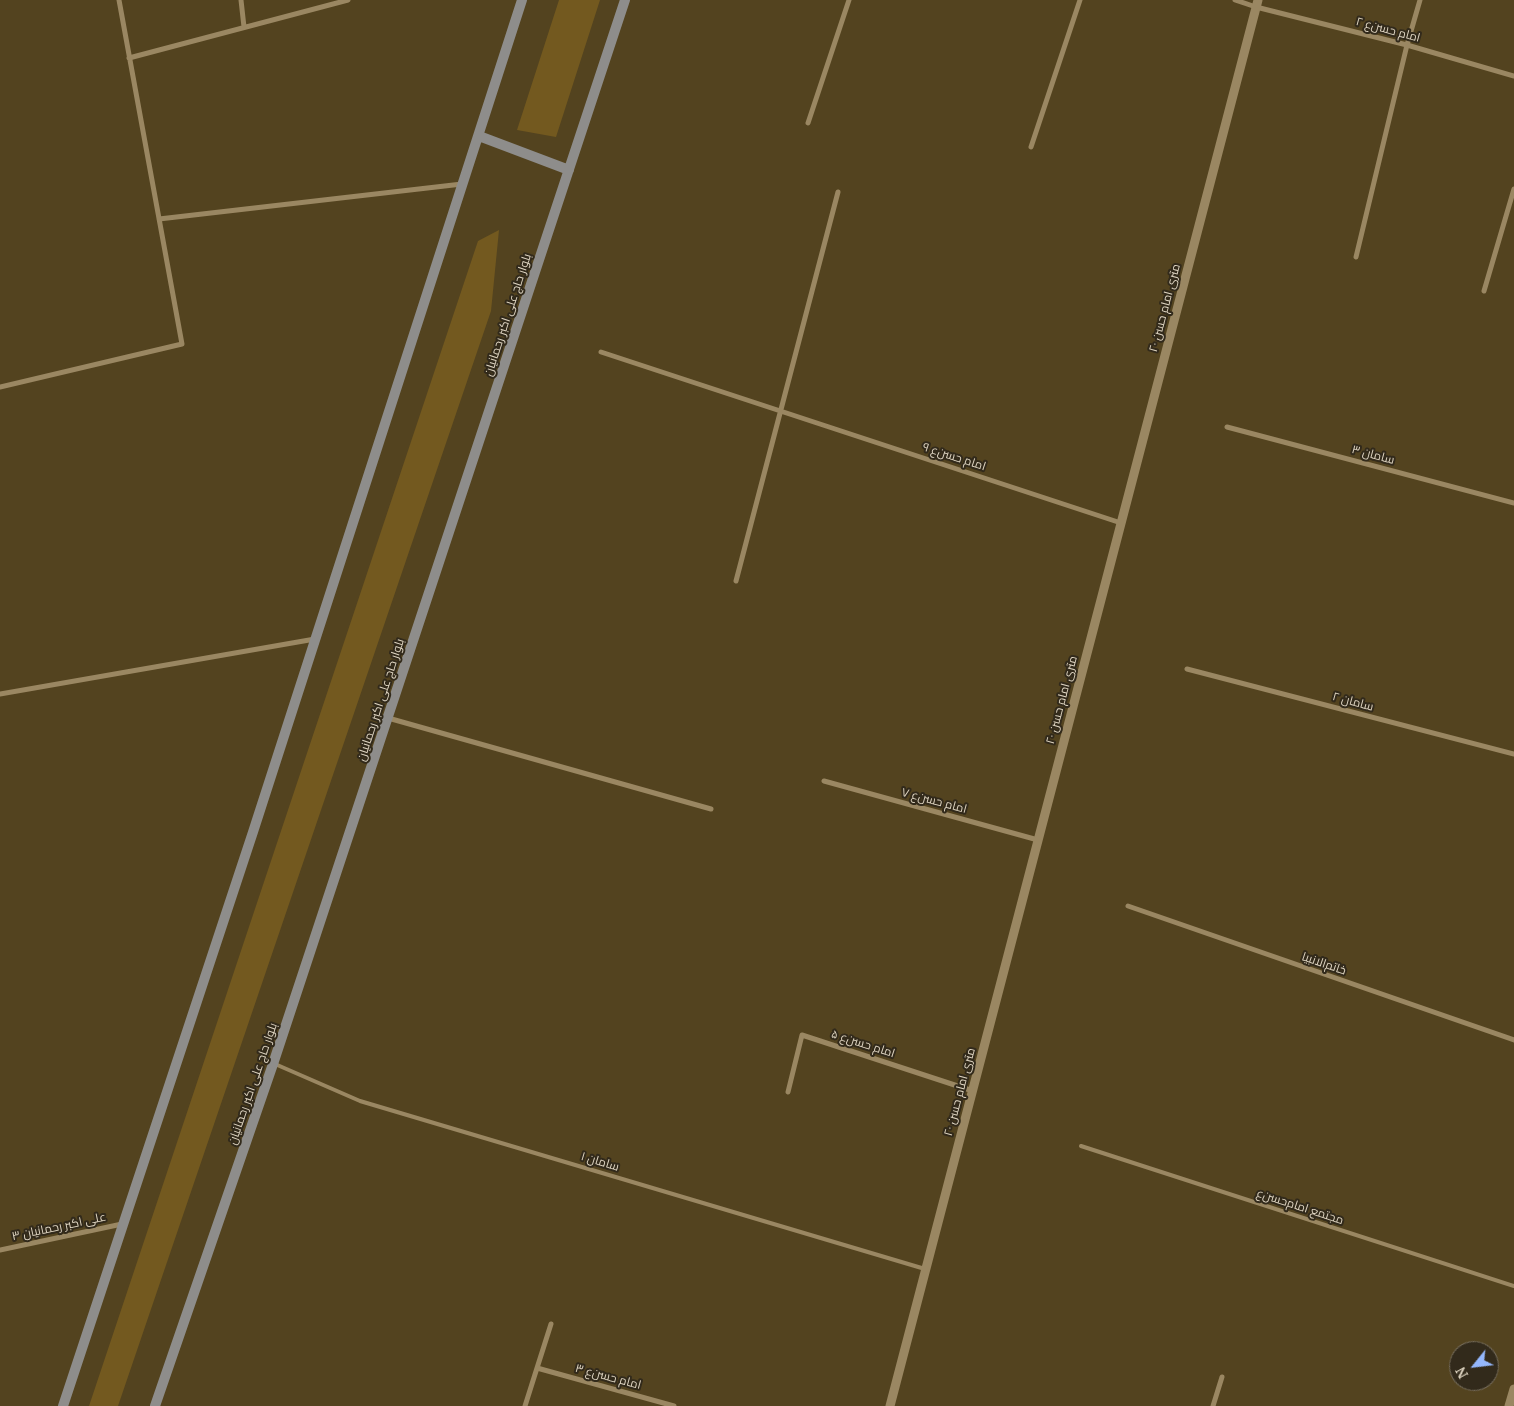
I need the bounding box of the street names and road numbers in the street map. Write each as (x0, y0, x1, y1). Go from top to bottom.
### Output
street label: امام حسن‌ع ۲ (1354, 15, 1422, 45)
street label: بلوار حاج علی اکبر رحمانیان (481, 252, 535, 378)
street label: ۲۰ متری امام حسن (1146, 262, 1184, 354)
street label: امام حسن‌ع ۹ (920, 440, 988, 474)
street label: سامان ۳ (1350, 442, 1396, 468)
street label: بلوار حاج علی اکبر رحمانیان (354, 637, 408, 763)
street label: ۲۰ متری امام حسن (1043, 654, 1081, 746)
street label: سامان ۲ (1331, 690, 1375, 714)
street label: امام حسن‌ع ۷ (900, 785, 968, 817)
street label: خاتم‌الانبیا (1300, 950, 1348, 978)
street label: بلوار حاج علی اکبر رحمانیان (225, 1021, 281, 1147)
street label: امام حسن‌ع ۵ (829, 1027, 897, 1061)
street label: ۲۰ متری امام حسن (941, 1046, 979, 1138)
street label: سامان ۱ (579, 1149, 621, 1175)
street label: مجتمع امام‌حسن‌ع (1255, 1186, 1345, 1228)
street label: علی اکبر رحمانیان ۳ (11, 1210, 107, 1244)
street label: امام حسن‌ع ۳ (573, 1361, 643, 1393)

